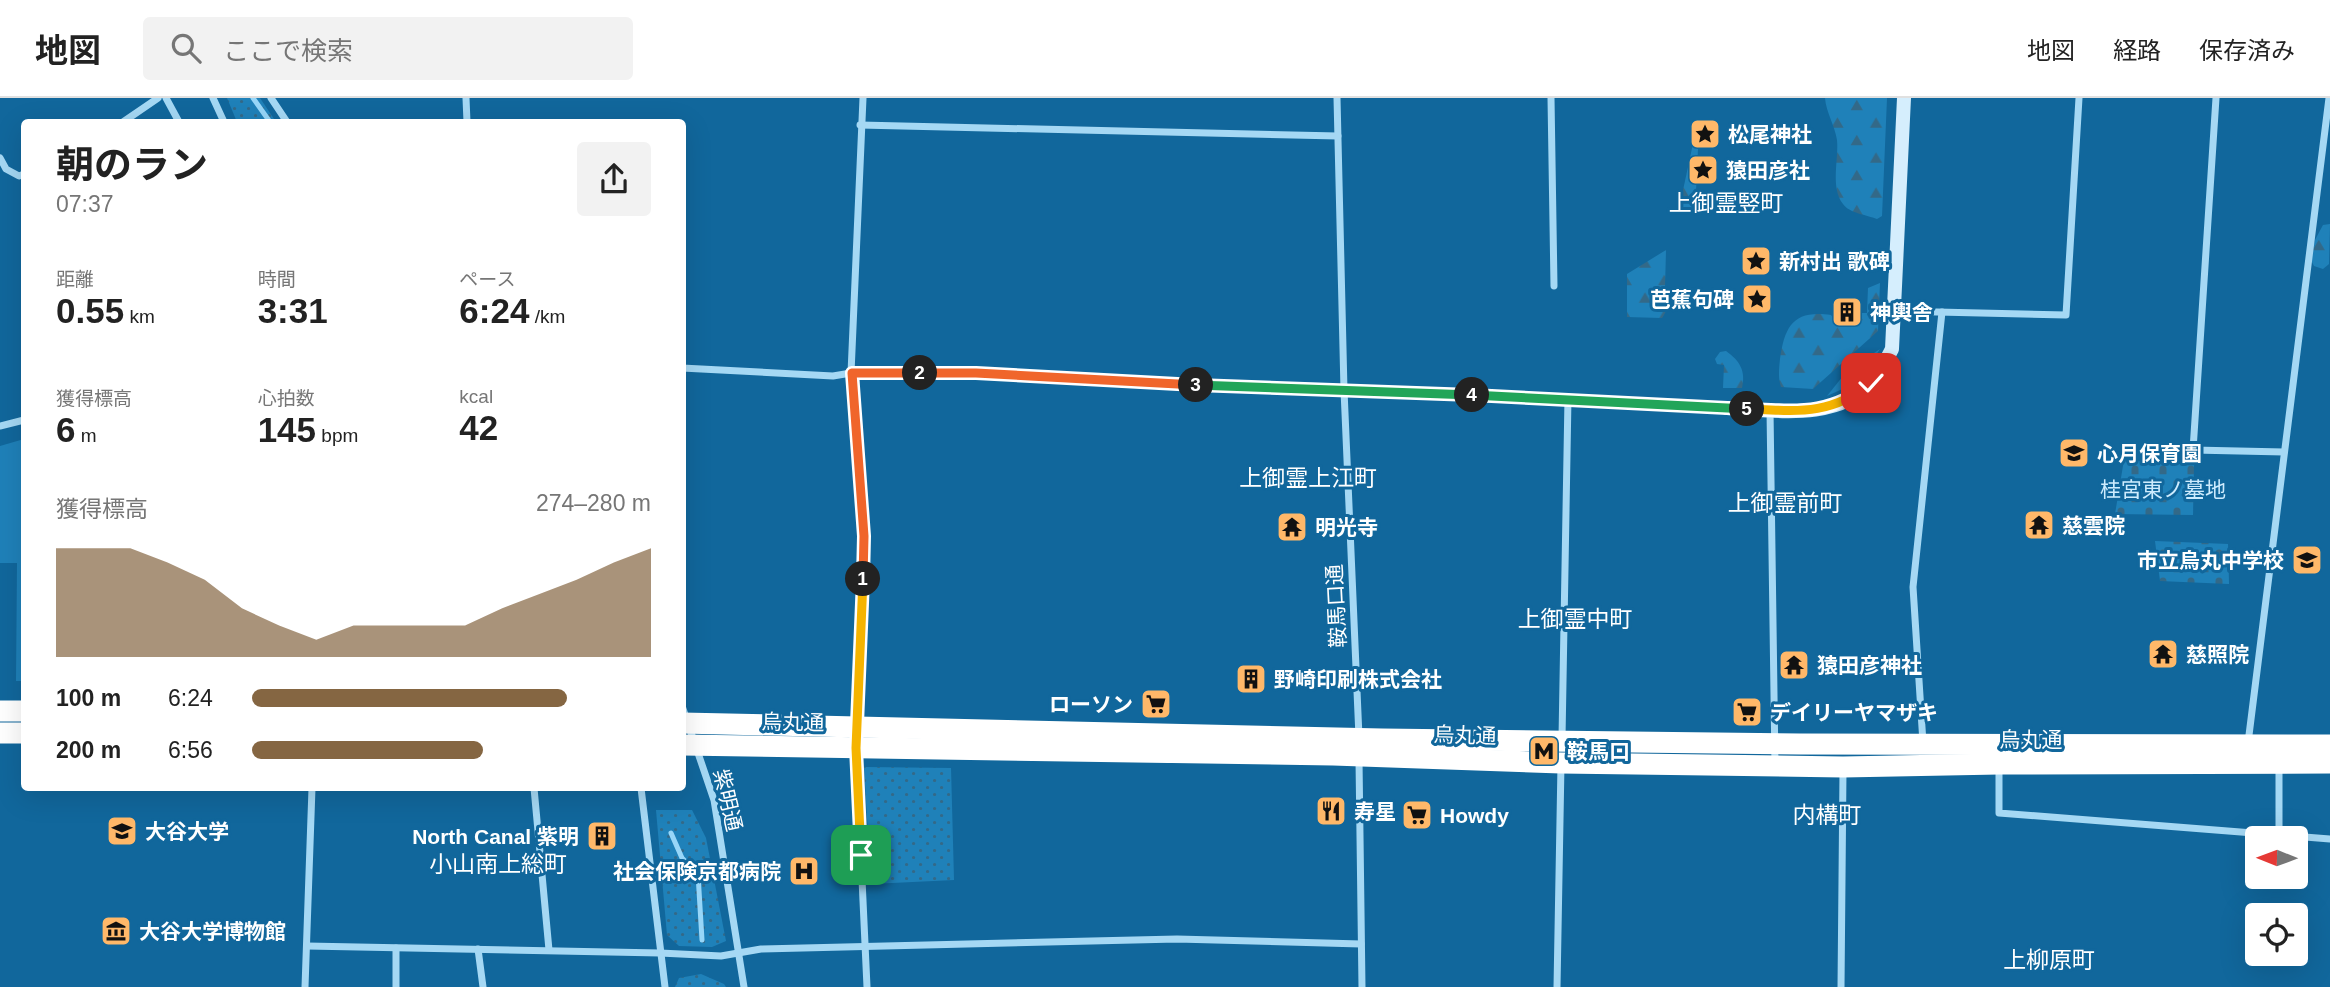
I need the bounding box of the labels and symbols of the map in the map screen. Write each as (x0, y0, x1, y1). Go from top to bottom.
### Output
place icon: 松尾神社 (1688, 117, 1722, 151)
place label: 松尾神社 (1728, 123, 1812, 146)
place icon: 猿田彦社 (1686, 153, 1720, 187)
place label: 猿田彦社 (1726, 159, 1810, 182)
district label: 上御霊竪町 (1669, 190, 1784, 216)
place icon: 新村出 歌碑 (1739, 244, 1773, 278)
place label: 新村出 歌碑 (1779, 250, 1890, 273)
place icon: 芭蕉句碑 (1740, 282, 1774, 316)
place label: 芭蕉句碑 (1650, 288, 1734, 311)
building icon: 神輿舎 (1830, 295, 1864, 329)
place label: 神輿舎 (1870, 301, 1933, 324)
pin (1841, 353, 1901, 413)
pin: 2 (902, 356, 937, 390)
pin: 3 (1178, 368, 1214, 402)
pin: 4 (1454, 378, 1490, 412)
pin: 5 (1730, 392, 1764, 426)
school or university icon: 心月保育園 (2057, 436, 2091, 470)
place label: 心月保育園 (2097, 442, 2202, 465)
district label: 上御霊上江町 (1239, 465, 1377, 491)
park label: 桂宮東ノ墓地 (2100, 478, 2226, 501)
district label: 上御霊前町 (1728, 490, 1843, 516)
temple icon: 慈雲院 (2022, 508, 2056, 542)
temple icon: 明光寺 (1275, 510, 1309, 544)
place label: 慈雲院 (2062, 514, 2125, 537)
place label: 明光寺 (1315, 516, 1378, 539)
school or university icon: 市立烏丸中学校 (2290, 543, 2324, 577)
place label: 市立烏丸中学校 (2137, 549, 2284, 572)
pin: 1 (846, 561, 880, 596)
street label: 鞍馬口通 (1322, 563, 1350, 649)
district label: 上御霊中町 (1518, 606, 1633, 632)
temple icon: 慈照院 (2146, 637, 2180, 671)
place label: 慈照院 (2186, 643, 2249, 666)
temple icon: 猿田彦神社 (1777, 648, 1811, 682)
place label: 猿田彦神社 (1817, 654, 1922, 677)
building icon: 野崎印刷株式会社 (1234, 662, 1268, 696)
place label: 野崎印刷株式会社 (1274, 668, 1442, 691)
supermarket icon: ローソン (1139, 687, 1173, 721)
place label: ローソン (1049, 693, 1133, 716)
supermarket icon: デイリーヤマザキ (1730, 695, 1764, 729)
place label: デイリーヤマザキ (1770, 701, 1938, 724)
street label: 烏丸通 (761, 710, 825, 734)
street label: 烏丸通 (1433, 722, 1497, 748)
street label: 烏丸通 (2000, 728, 2063, 751)
metro station icon: 鞍馬口 (1527, 734, 1561, 768)
place label: 鞍馬口 (1567, 740, 1630, 763)
street label: 紫明通 (710, 767, 746, 833)
restaurant icon: 寿星 (1314, 794, 1348, 828)
supermarket icon: Howdy (1400, 798, 1434, 832)
place label: 寿星 (1354, 800, 1396, 823)
district label: 内構町 (1793, 802, 1862, 828)
place label: Howdy (1440, 804, 1509, 827)
school or university icon: 大谷大学 (105, 814, 139, 848)
building icon: North Canal 紫明 (585, 819, 619, 853)
place label: 大谷大学 (145, 820, 229, 843)
place label: North Canal 紫明 (412, 825, 579, 848)
pin (831, 825, 891, 885)
north arrow (2245, 826, 2308, 889)
district label: 小山南上総町 (429, 851, 567, 877)
hospital icon: 社会保険京都病院 (787, 854, 821, 888)
place label: 社会保険京都病院 (613, 860, 781, 883)
museum icon: 大谷大学博物館 (99, 914, 133, 948)
place label: 大谷大学博物館 (139, 920, 286, 943)
district label: 上柳原町 (2003, 947, 2095, 973)

